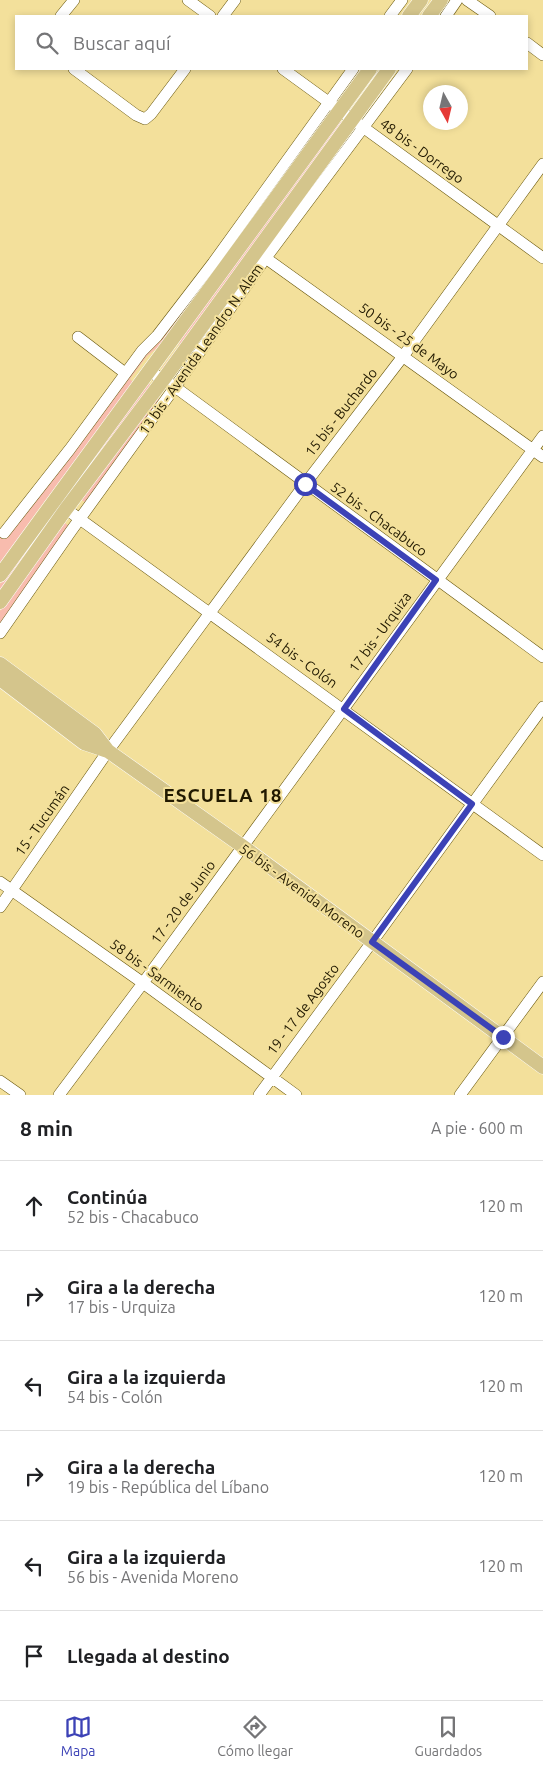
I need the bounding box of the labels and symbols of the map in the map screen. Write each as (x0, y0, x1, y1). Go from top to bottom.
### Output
north arrow (423, 85, 468, 130)
street label: 48 bis - Dorrego (377, 115, 467, 187)
street label: 13 bis - Avenida Leandro N. Alem (136, 261, 266, 437)
street label: 50 bis - 25 de Mayo (356, 299, 462, 383)
street label: 15 bis - Buchardo (302, 365, 380, 459)
route start (294, 473, 317, 496)
street label: 52 bis - Chacabuco (328, 479, 430, 559)
street label: 17 bis - Urquiza (346, 589, 414, 675)
street label: 54 bis - Colón (263, 629, 341, 691)
street label: 15 - Tucumán (12, 781, 72, 859)
district label: ESCUELA 18 (163, 784, 283, 806)
street label: 56 bis - Avenida Moreno (237, 840, 367, 942)
street label: 17 - 20 de Junio (147, 857, 219, 947)
street label: 58 bis - Sarmiento (107, 936, 207, 1014)
street label: 19 - 17 de Agosto (264, 960, 342, 1058)
route end (492, 1026, 515, 1049)

